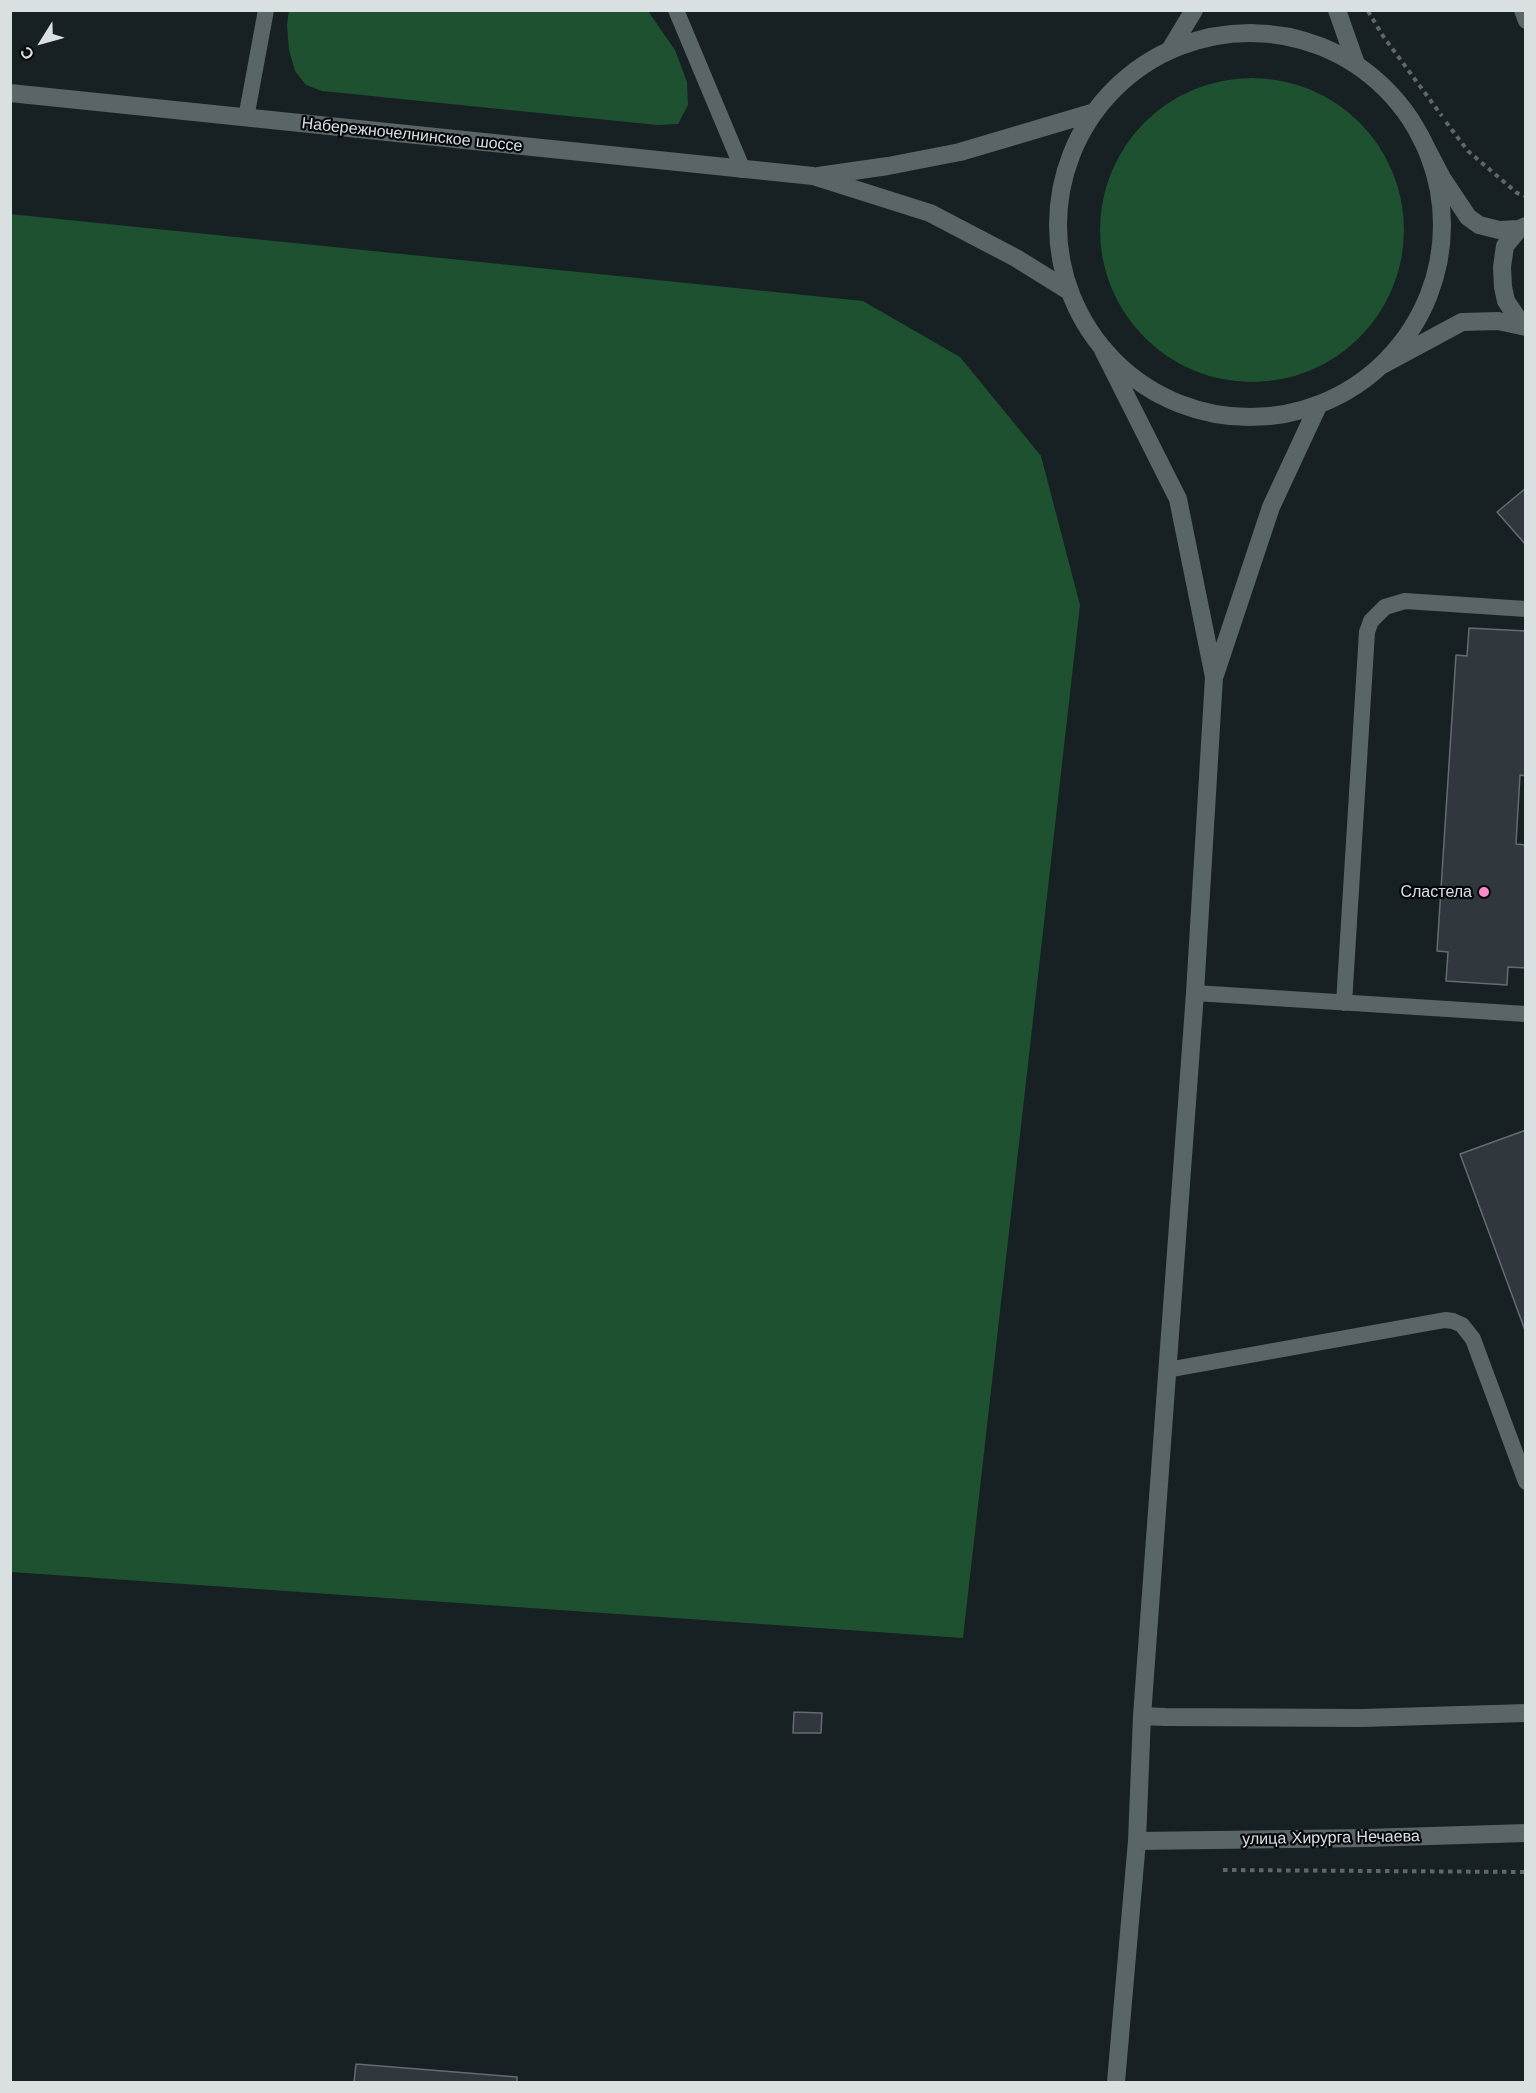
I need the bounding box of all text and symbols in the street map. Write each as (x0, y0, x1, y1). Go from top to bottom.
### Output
north arrow (12, 12, 72, 72)
text: С (16, 43, 38, 63)
street label: Набережночелнинское шоссе (301, 114, 523, 156)
place label: Сластела (1400, 882, 1472, 902)
marker: Сластела (1477, 885, 1491, 899)
street label: улица Хирурга Нечаева (1242, 1827, 1420, 1849)

